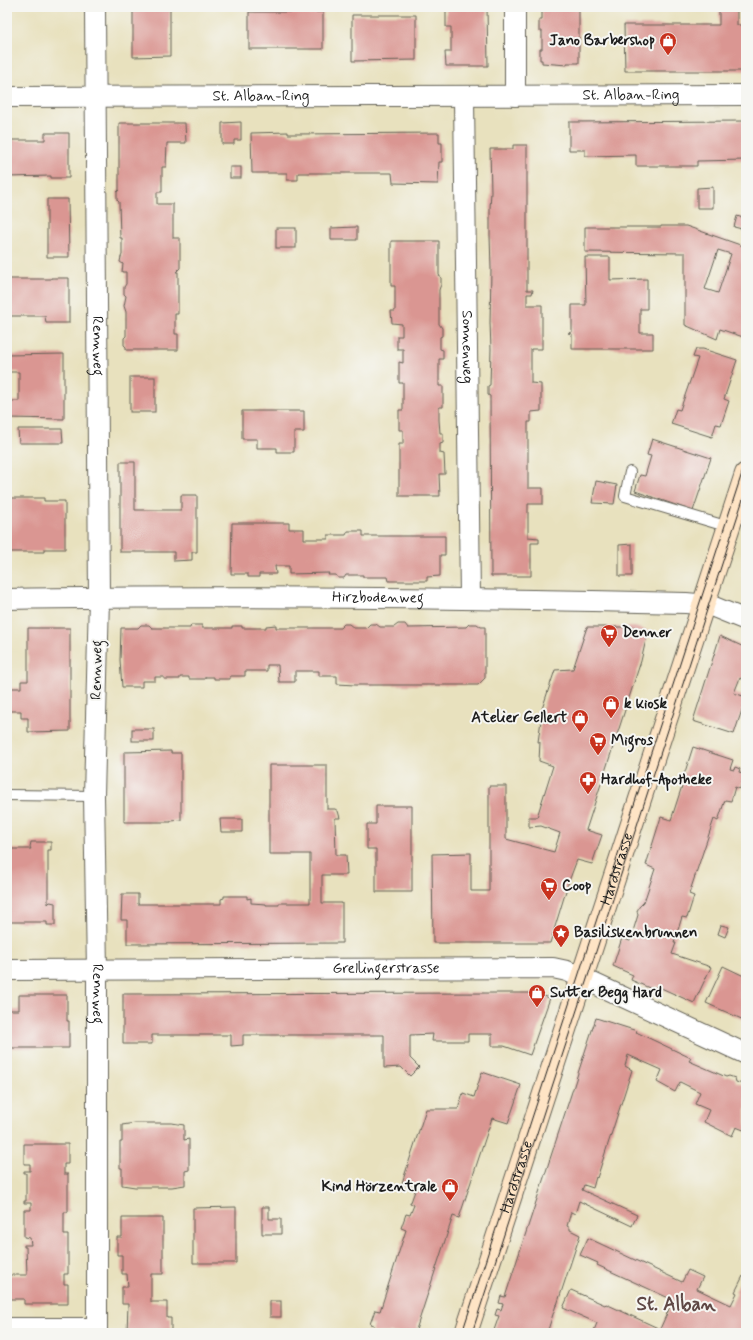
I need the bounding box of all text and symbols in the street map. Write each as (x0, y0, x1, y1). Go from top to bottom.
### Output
place label: Jano Barbershop (549, 31, 655, 51)
shop icon: Jano Barbershop (658, 31, 678, 56)
street label: St. Alban-Ring (582, 85, 680, 106)
street label: St. Alban-Ring (212, 86, 310, 107)
street label: Sonnenweg (456, 310, 477, 384)
street label: Rennweg (86, 316, 107, 376)
street label: Hirzbodenweg (332, 588, 424, 609)
supermarket icon: Denner (599, 623, 619, 648)
place label: Denner (622, 623, 672, 643)
street label: Rennweg (86, 640, 109, 700)
shop icon: k kiosk (601, 694, 621, 719)
place label: k kiosk (624, 694, 667, 714)
place label: Atelier Gellert (471, 708, 567, 728)
shop icon: Atelier Gellert (570, 708, 590, 733)
supermarket icon: Migros (588, 731, 608, 756)
place label: Migros (611, 731, 654, 753)
pharmacy icon: Hardhof-Apotheke (578, 770, 598, 795)
place label: Hardhof-Apotheke (601, 770, 712, 791)
street label: Hardstrasse (596, 830, 638, 908)
supermarket icon: Coop (539, 876, 559, 901)
place label: Coop (562, 876, 592, 896)
place icon: Basiliskenbrunnen (551, 923, 571, 948)
place label: Basiliskenbrunnen (574, 923, 698, 943)
street label: Grellingerstrasse (332, 958, 440, 980)
street label: Rennweg (86, 964, 107, 1024)
shop icon: Sutter Begg Hard (527, 983, 547, 1008)
place label: Sutter Begg Hard (550, 983, 662, 1005)
street label: Hardstrasse (496, 1138, 538, 1216)
place label: Kind Hörzentrale (321, 1177, 437, 1197)
shop icon: Kind Hörzentrale (440, 1177, 460, 1202)
district label: St. Alban (636, 1292, 716, 1317)

